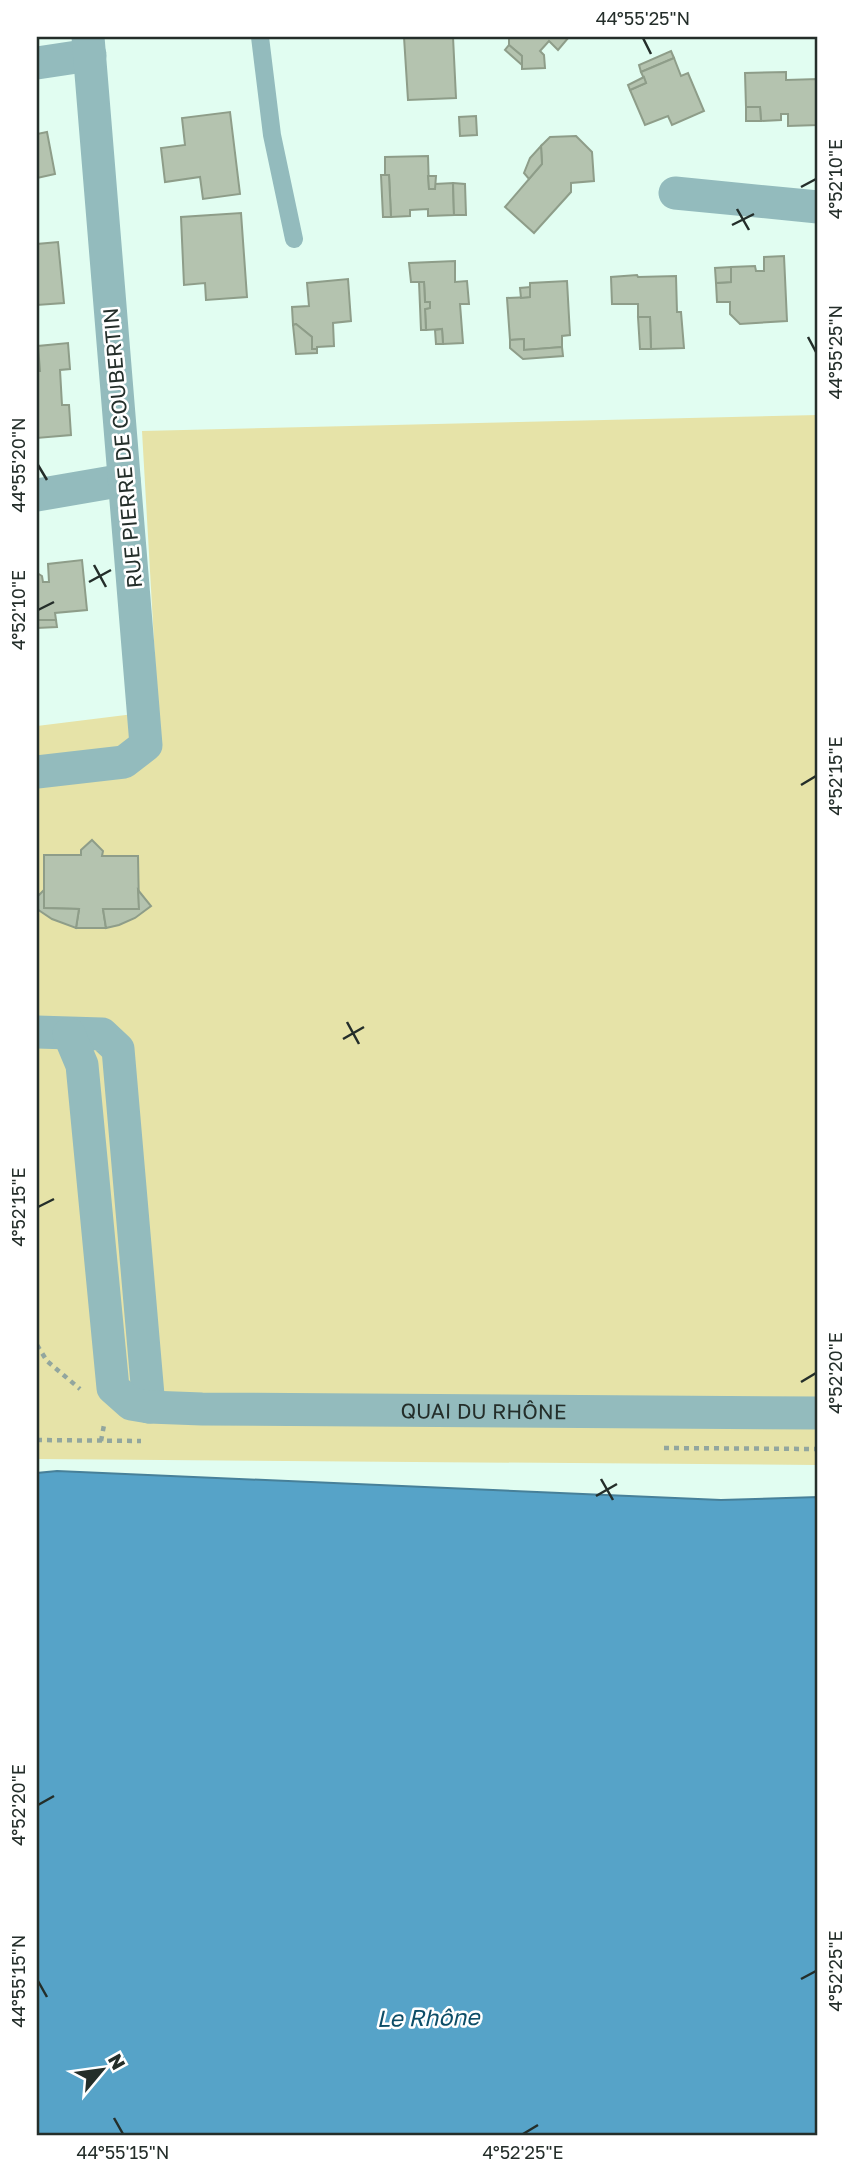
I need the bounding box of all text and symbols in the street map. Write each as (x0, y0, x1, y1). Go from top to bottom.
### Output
text: 44°55'25"N (596, 7, 690, 29)
text: 4°52'10"E (824, 139, 846, 219)
text: 44°55'25"N (824, 305, 846, 399)
street label: RUE PIERRE DE COUBERTIN (97, 307, 147, 589)
text: 44°55'20"N (7, 417, 29, 513)
text: 4°52'10"E (7, 570, 29, 650)
text: 4°52'15"E (824, 736, 846, 816)
text: 4°52'15"E (7, 1167, 29, 1247)
text: 4°52'20"E (824, 1332, 846, 1414)
street label: QUAI DU RHÔNE (400, 1397, 567, 1424)
text: 4°52'20"E (7, 1764, 29, 1846)
text: 4°52'25"E (824, 1931, 846, 2011)
text: 44°55'15"N (7, 1935, 29, 2027)
water label: Le Rhône (376, 2002, 481, 2032)
north arrow (66, 2036, 136, 2106)
text: N (104, 2050, 131, 2073)
text: 44°55'15"N (77, 2141, 169, 2163)
text: 4°52'25"E (483, 2141, 563, 2163)

